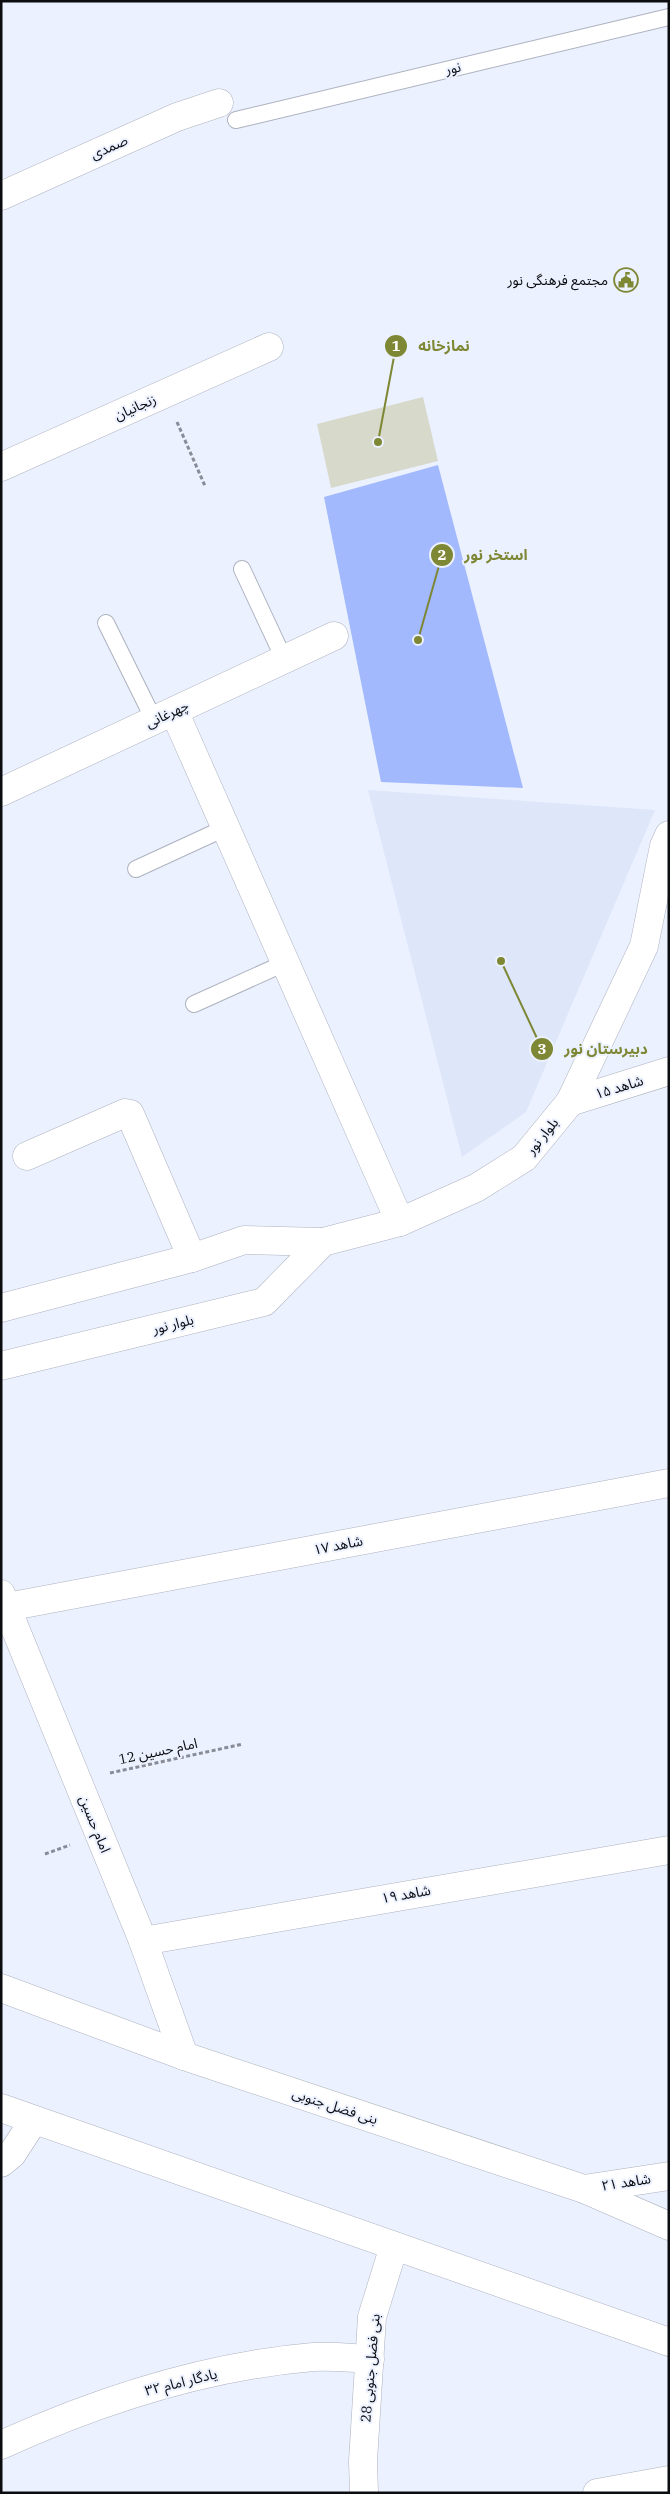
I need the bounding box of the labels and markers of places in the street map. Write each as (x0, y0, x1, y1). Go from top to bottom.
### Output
public building icon: مجتمع فرهنگی نور (613, 267, 639, 293)
place label: مجتمع فرهنگی نور (506, 271, 608, 291)
callout: نمازخانه (383, 331, 480, 361)
callout: استخر نور (430, 540, 538, 570)
callout: دبیرستان نور (530, 1034, 658, 1064)

